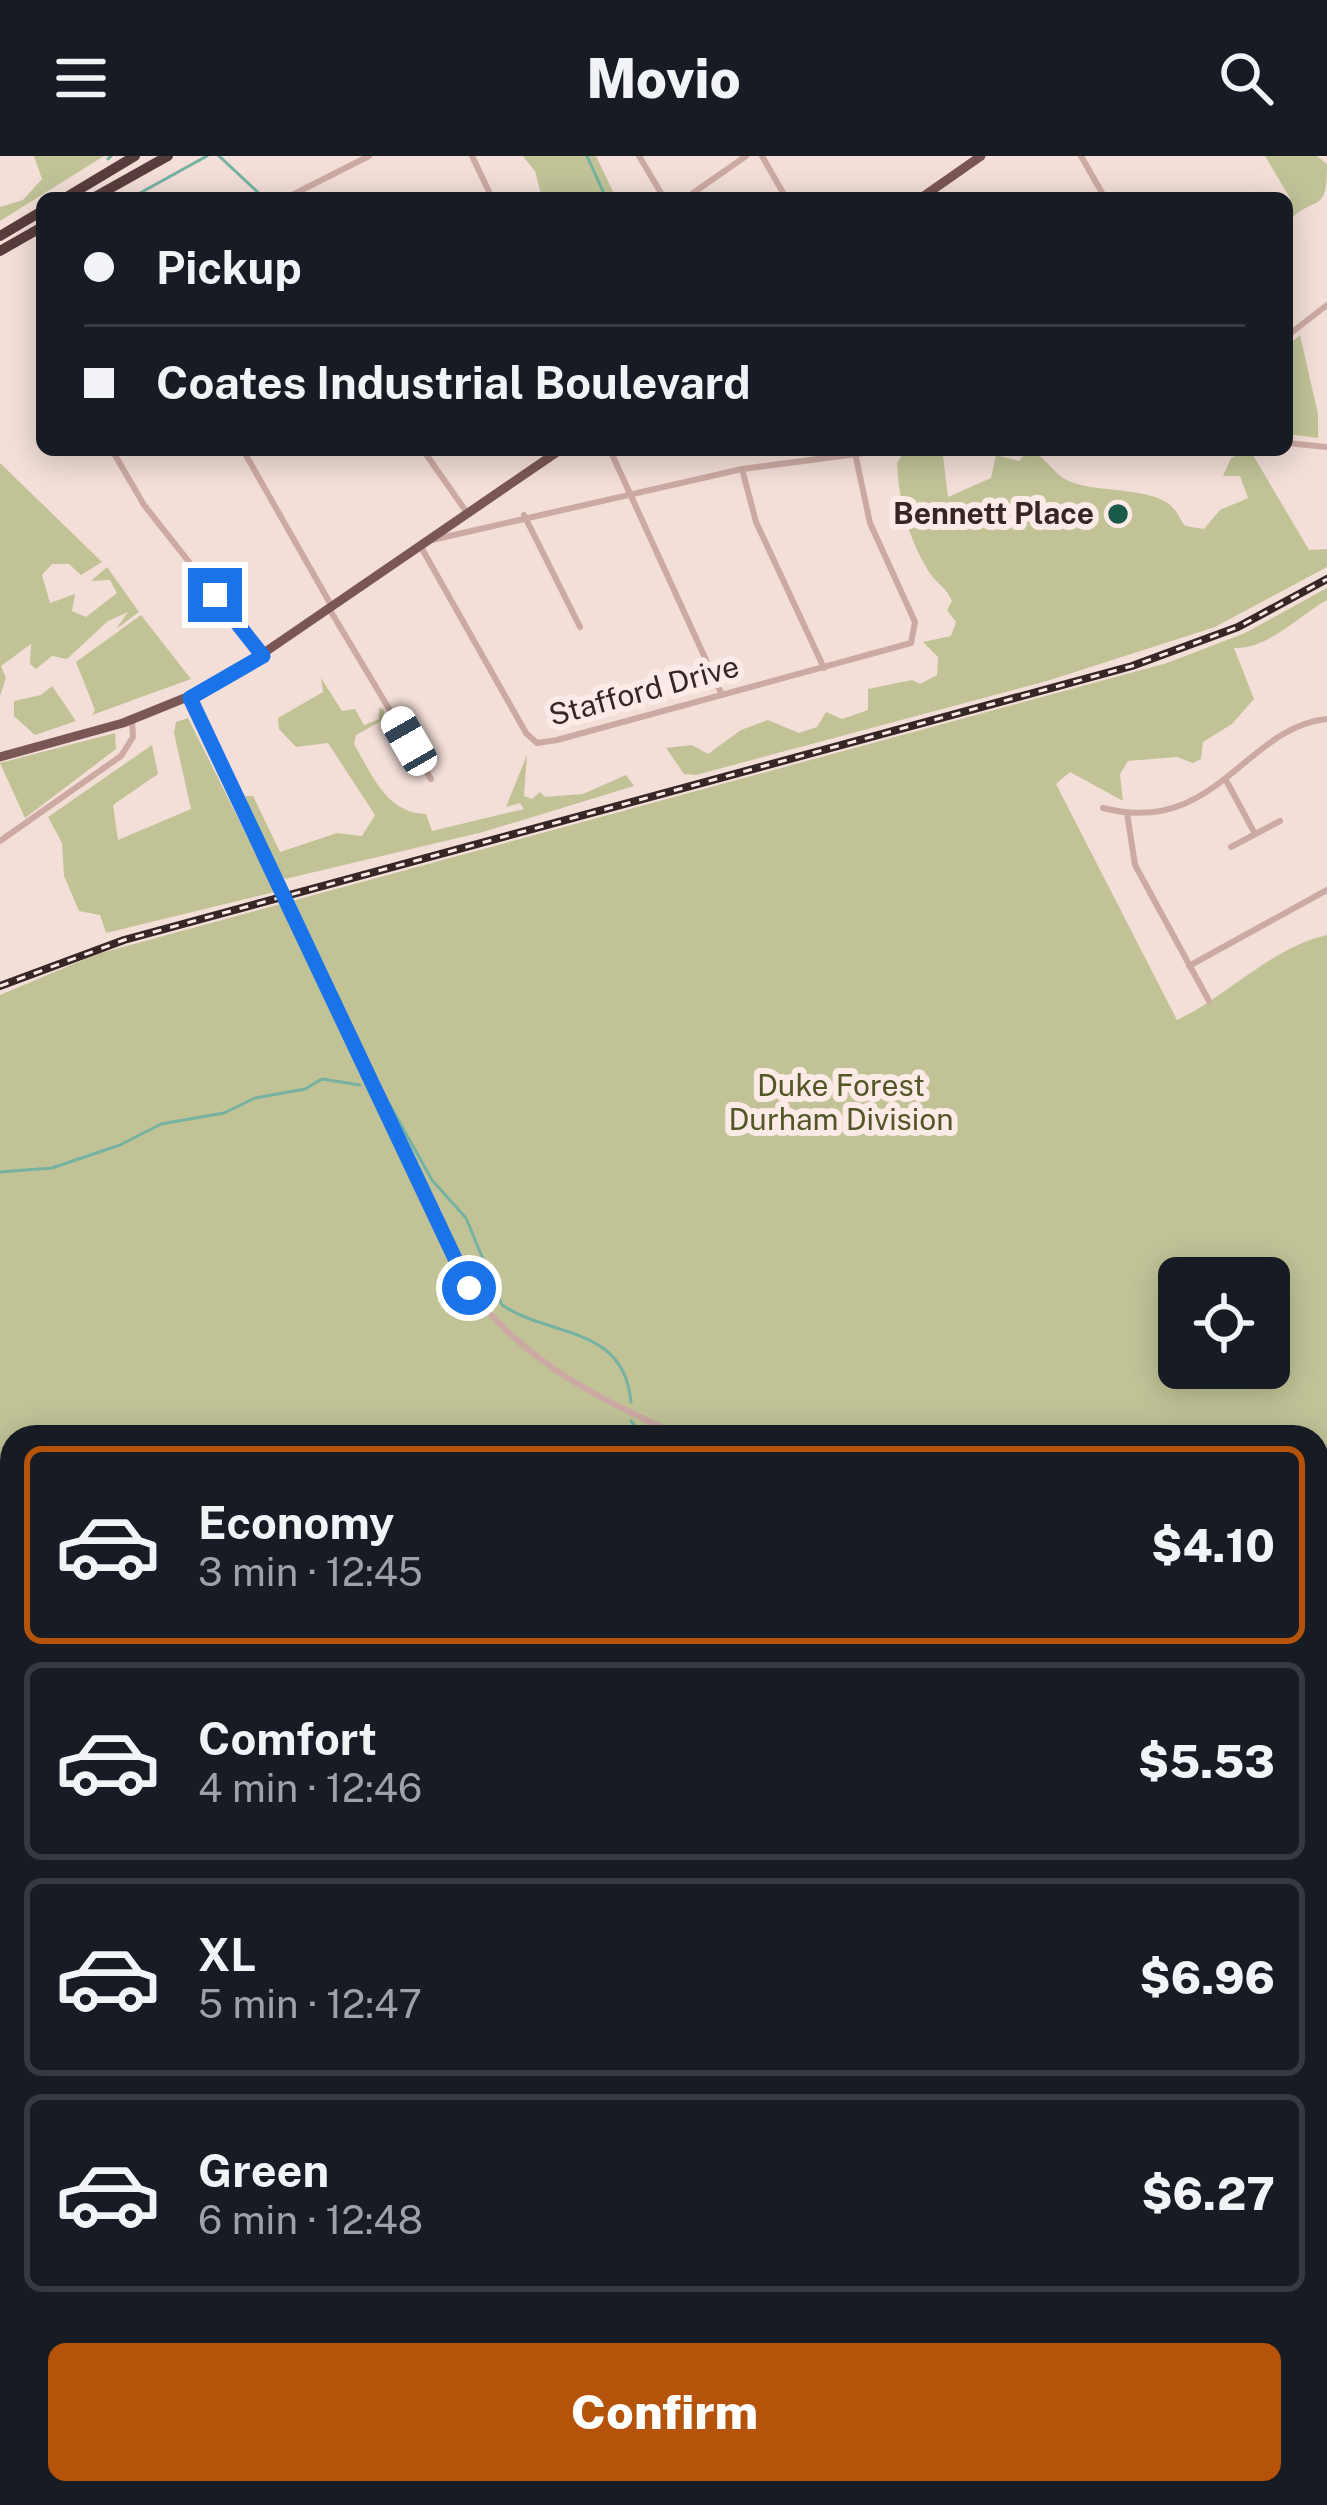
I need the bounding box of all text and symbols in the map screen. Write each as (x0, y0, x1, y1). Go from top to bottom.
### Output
icon: menu (48, 45, 114, 111)
icon: search (1213, 45, 1279, 111)
text: Movio (586, 47, 741, 110)
text: Pickup (156, 241, 302, 294)
text: Coates Industrial Boulevard (156, 356, 751, 409)
place label: Bennett Place (893, 495, 1094, 531)
marker: Bennett Place (1105, 501, 1131, 527)
route end (188, 568, 242, 622)
street label: Stafford Drive (545, 647, 743, 733)
car (375, 701, 443, 781)
park label: Duke Forest Durham Division (729, 1067, 953, 1137)
map controls (1158, 1257, 1290, 1389)
button: locate (1158, 1257, 1290, 1389)
route start (442, 1261, 496, 1315)
icon: car (54, 1491, 162, 1599)
text: Economy (198, 1496, 394, 1549)
text: $4.10 (1151, 1519, 1275, 1572)
text: 3 min · 12:45 (198, 1549, 423, 1595)
icon: car (54, 1707, 162, 1815)
text: Comfort (198, 1712, 377, 1765)
text: $5.53 (1138, 1735, 1275, 1788)
text: 4 min · 12:46 (198, 1765, 422, 1811)
icon: car (54, 1923, 162, 2031)
text: XL (198, 1928, 256, 1981)
text: $6.96 (1140, 1951, 1275, 2004)
text: 5 min · 12:47 (198, 1981, 422, 2027)
icon: car (54, 2139, 162, 2247)
text: Green (198, 2144, 329, 2197)
text: $6.27 (1141, 2167, 1275, 2220)
text: 6 min · 12:48 (198, 2197, 423, 2243)
button: Confirm (48, 2343, 1281, 2481)

